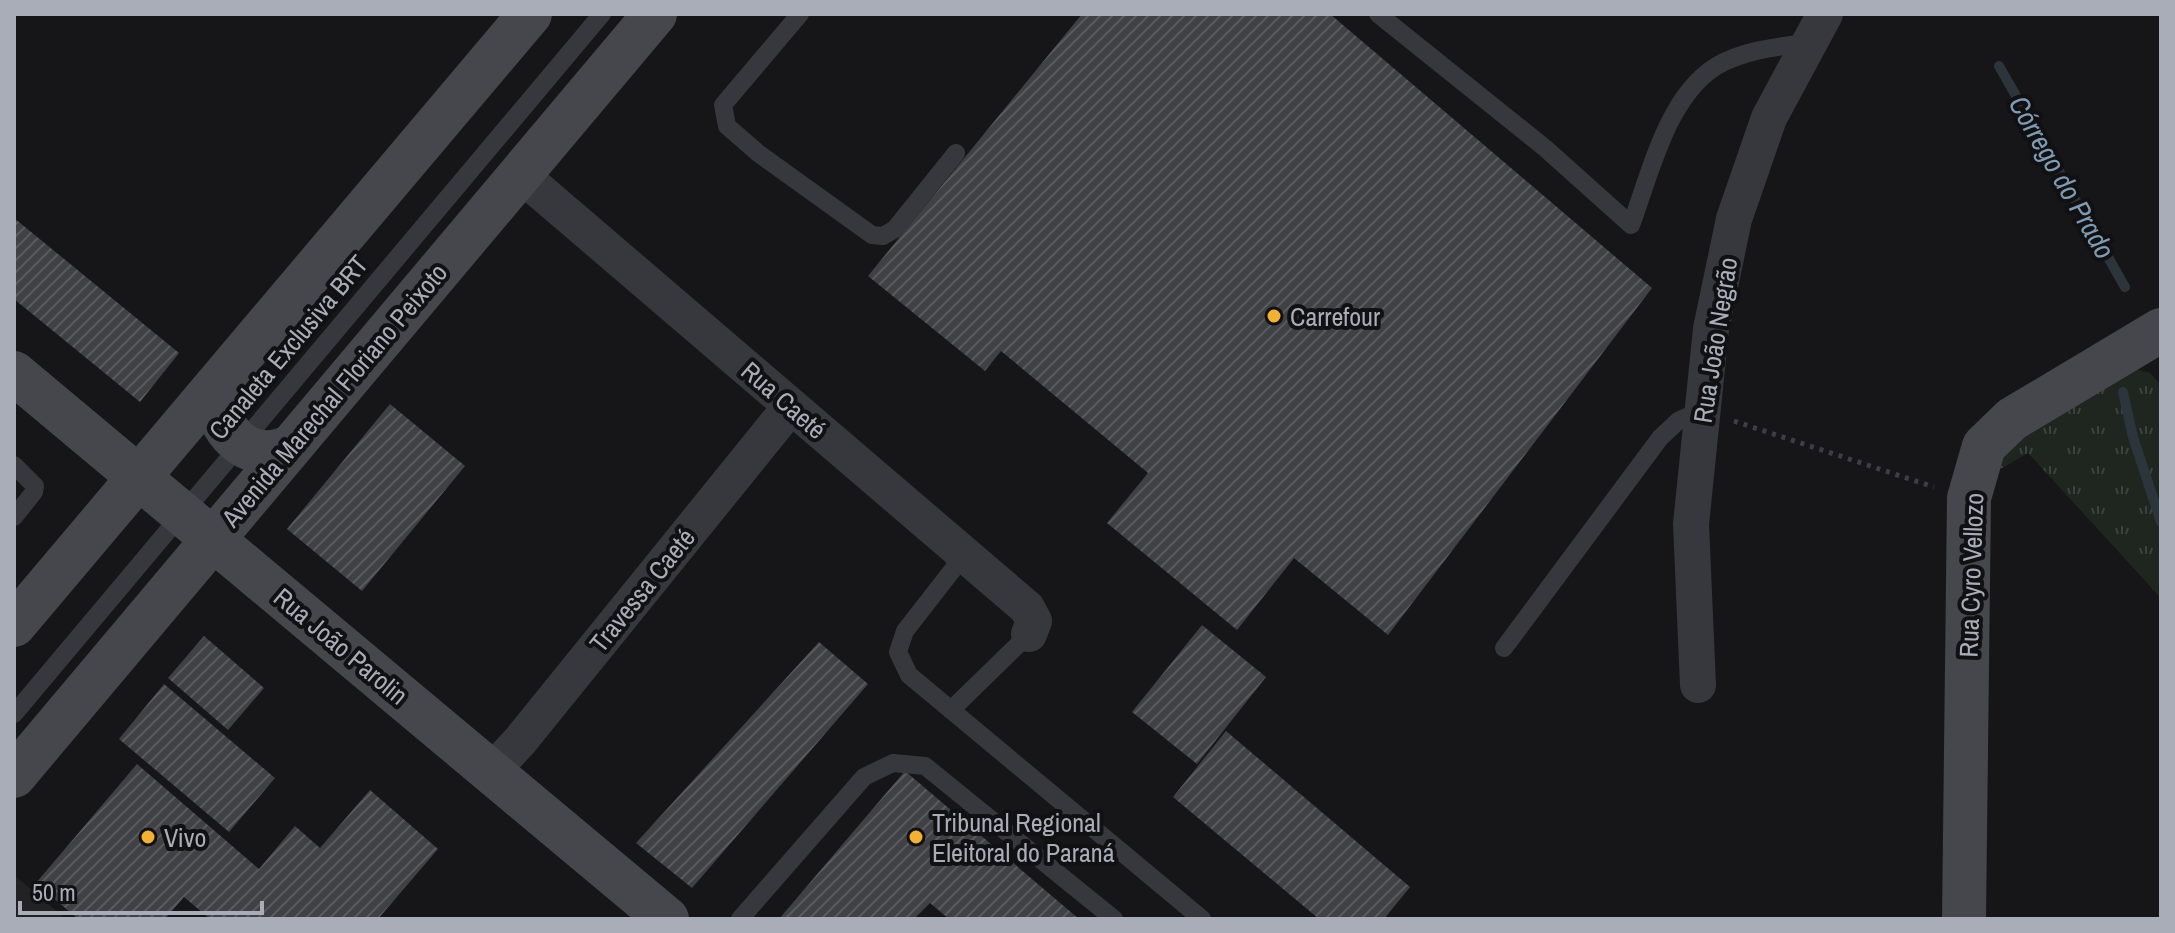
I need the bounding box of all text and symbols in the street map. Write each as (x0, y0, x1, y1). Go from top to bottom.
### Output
water label: Córrego do Prado (2000, 88, 2124, 266)
street label: Canaleta Exclusiva BRT (200, 247, 376, 447)
street label: Rua João Negrão (1685, 255, 1745, 425)
street label: Avenida Marechal Floriano Peixoto (213, 256, 455, 535)
place label: Carrefour (1290, 299, 1380, 334)
marker: Carrefour (1265, 307, 1283, 325)
street label: Rua Caeté (734, 353, 834, 447)
street label: Rua Cyro Vellozo (1951, 492, 1991, 658)
street label: Travessa Caeté (581, 521, 703, 659)
street label: Rua João Parolin (267, 580, 415, 712)
place label: Tribunal Regional Eleitoral do Paraná (932, 805, 1115, 870)
place label: Vivo (164, 820, 206, 855)
marker: Vivo (139, 828, 157, 846)
marker: Tribunal Regional Eleitoral do Paraná (907, 828, 925, 846)
scale bar (20, 865, 262, 915)
text: 50 m (32, 876, 76, 908)

